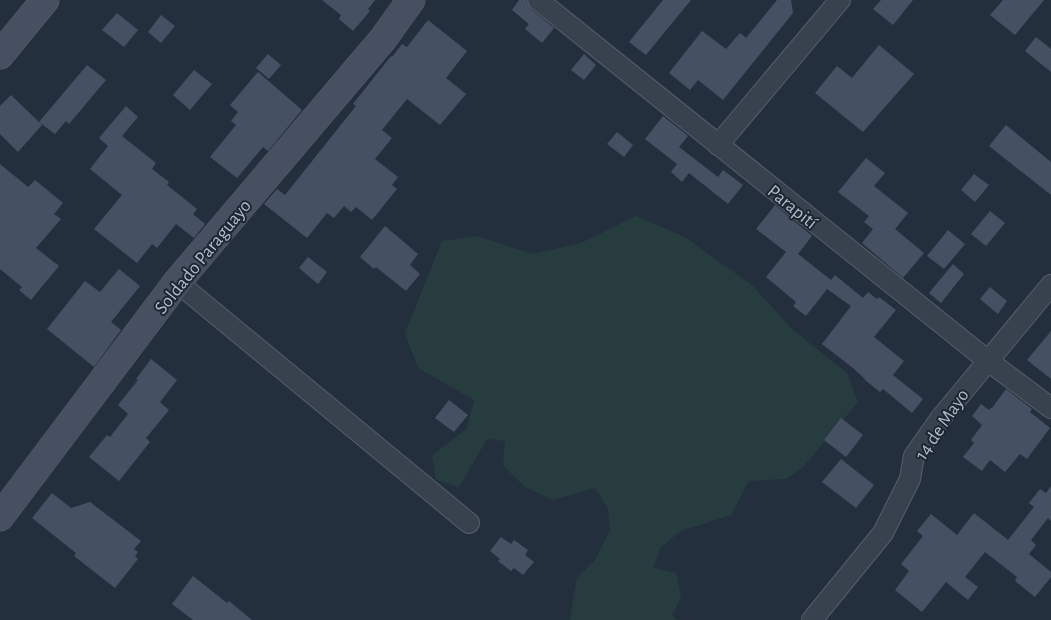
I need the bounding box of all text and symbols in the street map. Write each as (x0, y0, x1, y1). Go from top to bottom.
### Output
street label: Parapití (764, 182, 821, 233)
street label: Soldado Paraguayo (151, 196, 255, 318)
street label: 14 de Mayo (912, 386, 973, 464)

